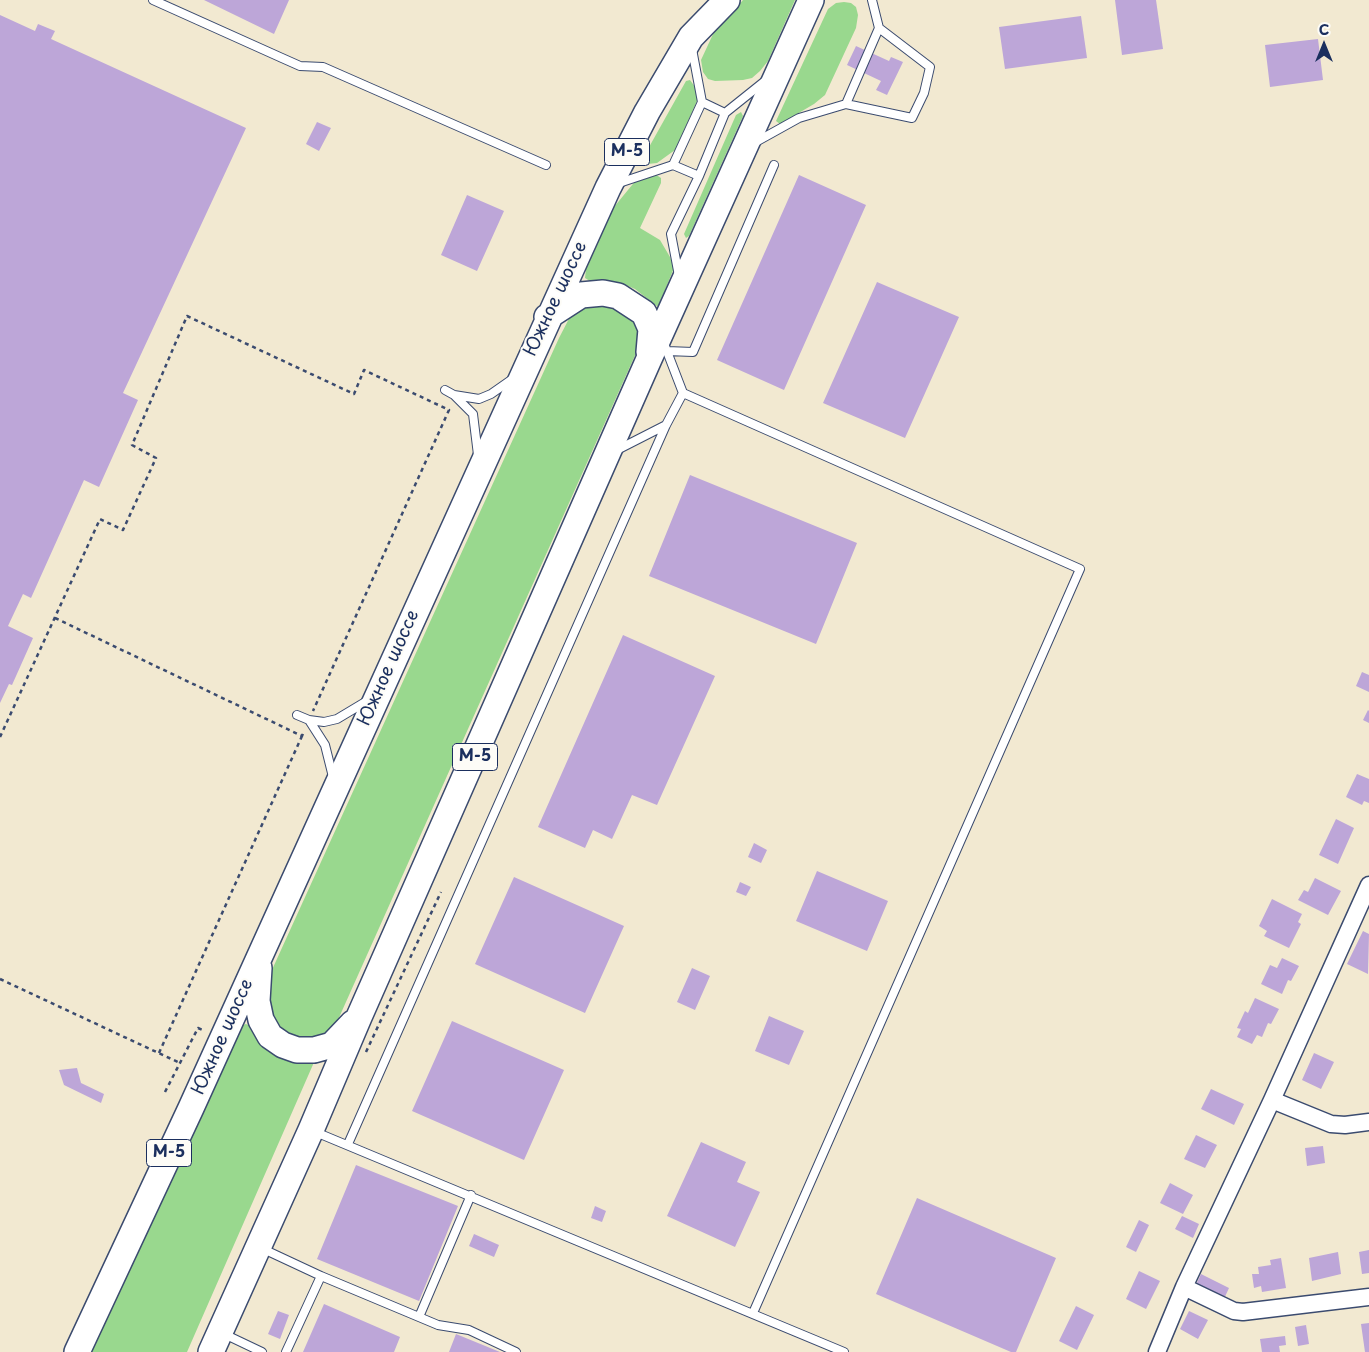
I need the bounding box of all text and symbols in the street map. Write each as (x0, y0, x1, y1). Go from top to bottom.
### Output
text: С (1319, 19, 1329, 40)
north arrow (1299, 20, 1349, 70)
road number: М-5 (604, 138, 650, 166)
street label: Южное шоссе (520, 238, 592, 360)
street label: Южное шоссе (354, 607, 424, 729)
road number: М-5 (452, 744, 498, 770)
street label: Южное шоссе (188, 976, 258, 1098)
road number: М-5 (146, 1140, 192, 1166)

